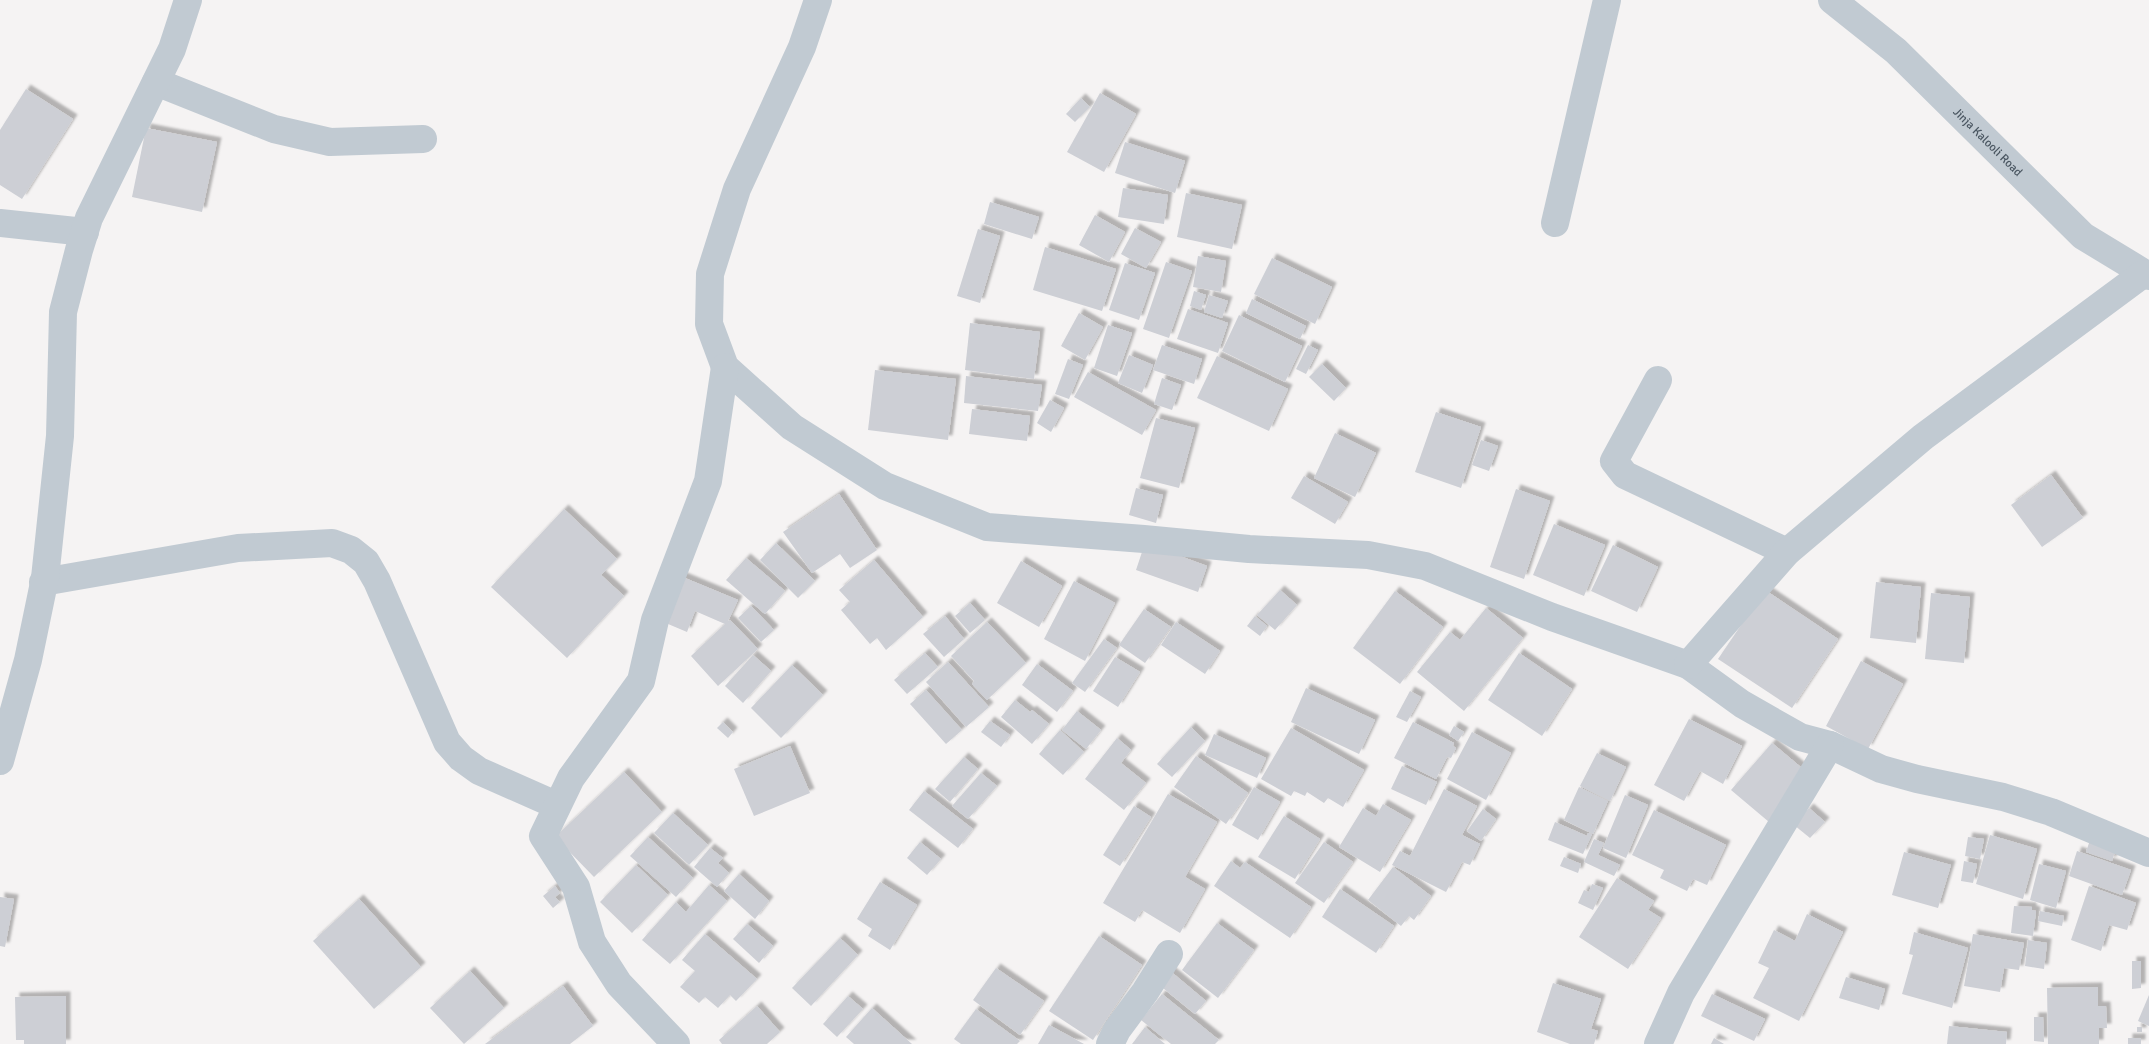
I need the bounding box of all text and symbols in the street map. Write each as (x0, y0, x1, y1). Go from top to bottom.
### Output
street label: Jinja Kalooli Road (1950, 105, 2025, 180)

